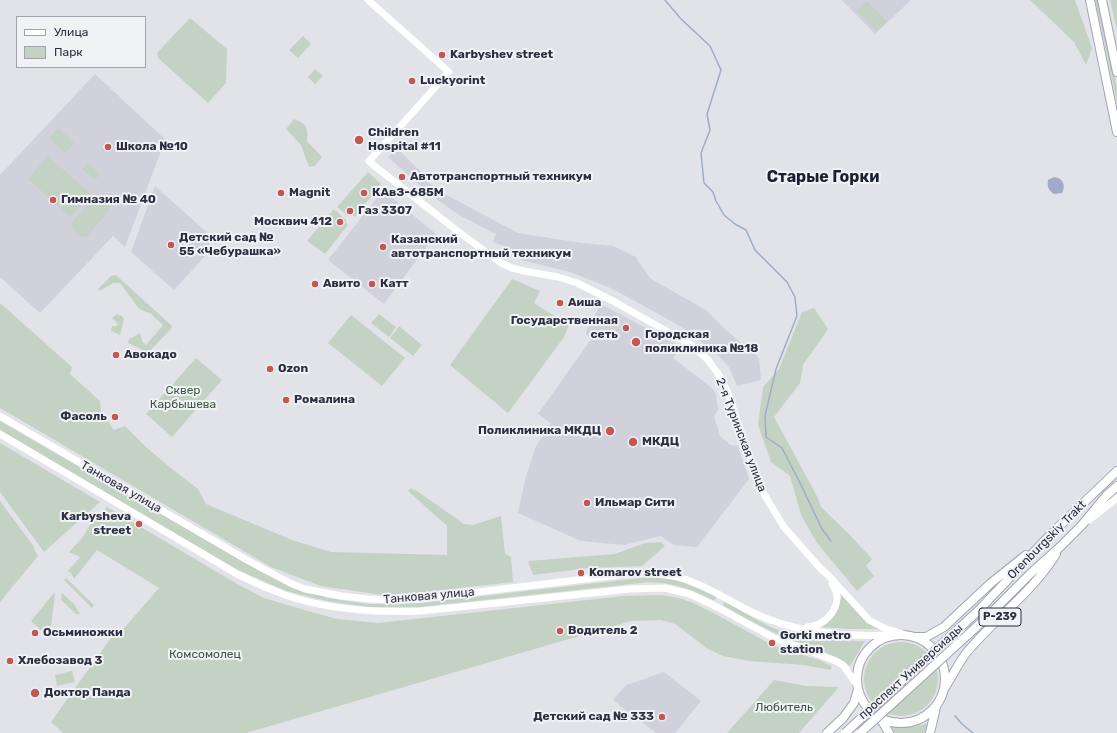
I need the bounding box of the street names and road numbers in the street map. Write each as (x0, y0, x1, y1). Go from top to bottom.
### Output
street label: 2-я Туринская улица (713, 376, 769, 494)
street label: Танковая улица (78, 458, 164, 516)
street label: Orenburgskiy Trakt (1005, 498, 1089, 582)
street label: Танковая улица (383, 585, 475, 607)
road number: Р-239 (979, 608, 1021, 626)
street label: проспект Универсиады (856, 621, 966, 723)

